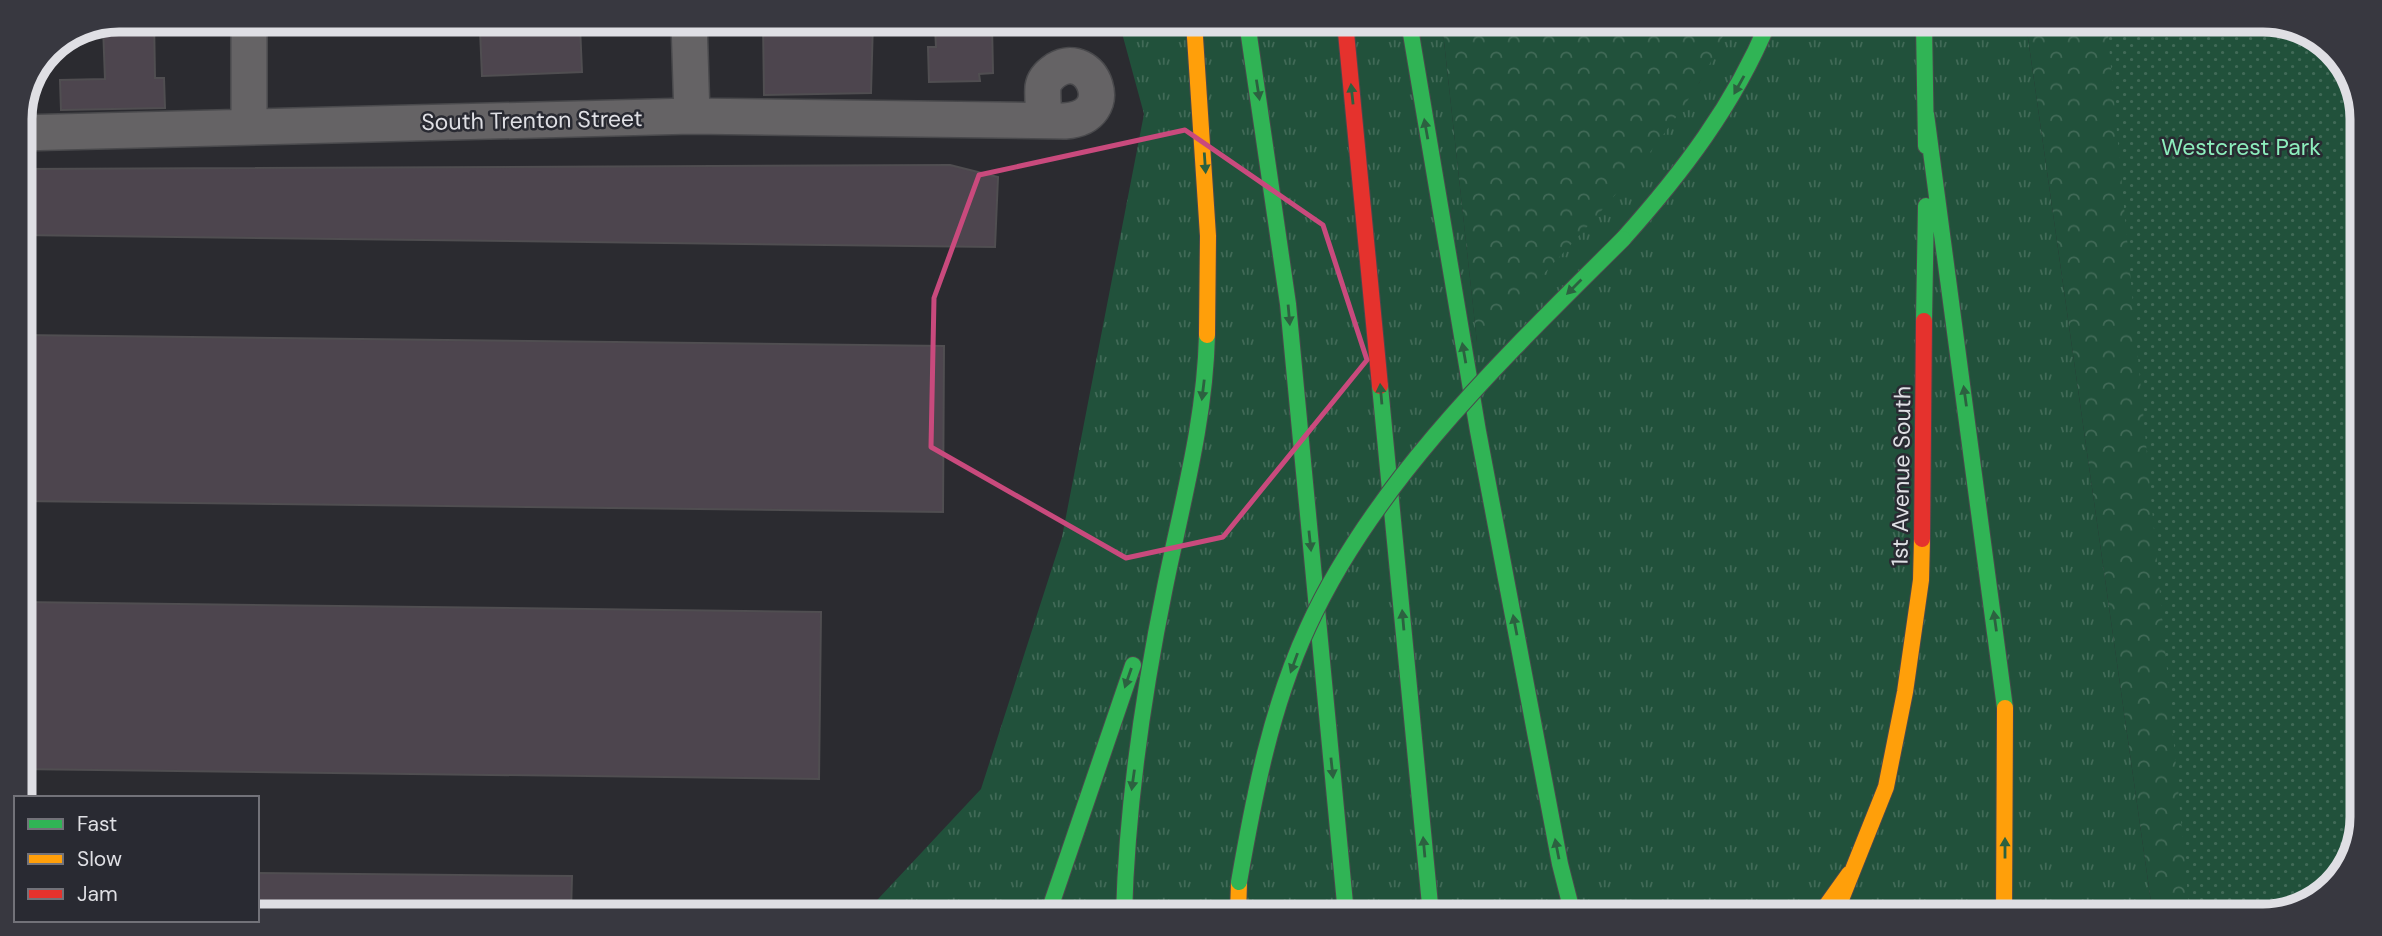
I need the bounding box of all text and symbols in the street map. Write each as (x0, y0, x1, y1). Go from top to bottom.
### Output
one-way arrow (1733, 75, 1745, 94)
one-way arrow (1252, 79, 1263, 101)
one-way arrow (1346, 83, 1357, 105)
street label: South Trenton Street (421, 103, 643, 137)
one-way arrow (1420, 118, 1431, 140)
park label: Westcrest Park (2161, 132, 2321, 162)
one-way arrow (1200, 152, 1211, 174)
one-way arrow (1566, 279, 1583, 296)
one-way arrow (1284, 304, 1295, 326)
one-way arrow (1458, 342, 1469, 364)
one-way arrow (1197, 379, 1208, 401)
one-way arrow (1375, 383, 1386, 405)
one-way arrow (1959, 384, 1970, 406)
street label: 1st Avenue South (1884, 386, 1918, 566)
one-way arrow (1305, 531, 1316, 553)
one-way arrow (1397, 609, 1408, 631)
one-way arrow (1990, 610, 2001, 632)
one-way arrow (1509, 614, 1520, 636)
one-way arrow (1289, 652, 1300, 673)
one-way arrow (1122, 668, 1133, 689)
one-way arrow (1327, 757, 1338, 779)
one-way arrow (1127, 769, 1138, 791)
legend (14, 796, 259, 922)
text: Fast (77, 810, 117, 838)
one-way arrow (1418, 836, 1429, 858)
one-way arrow (1999, 837, 2011, 859)
one-way arrow (1551, 838, 1562, 860)
text: Slow (77, 845, 122, 873)
text: Jam (77, 880, 118, 908)

